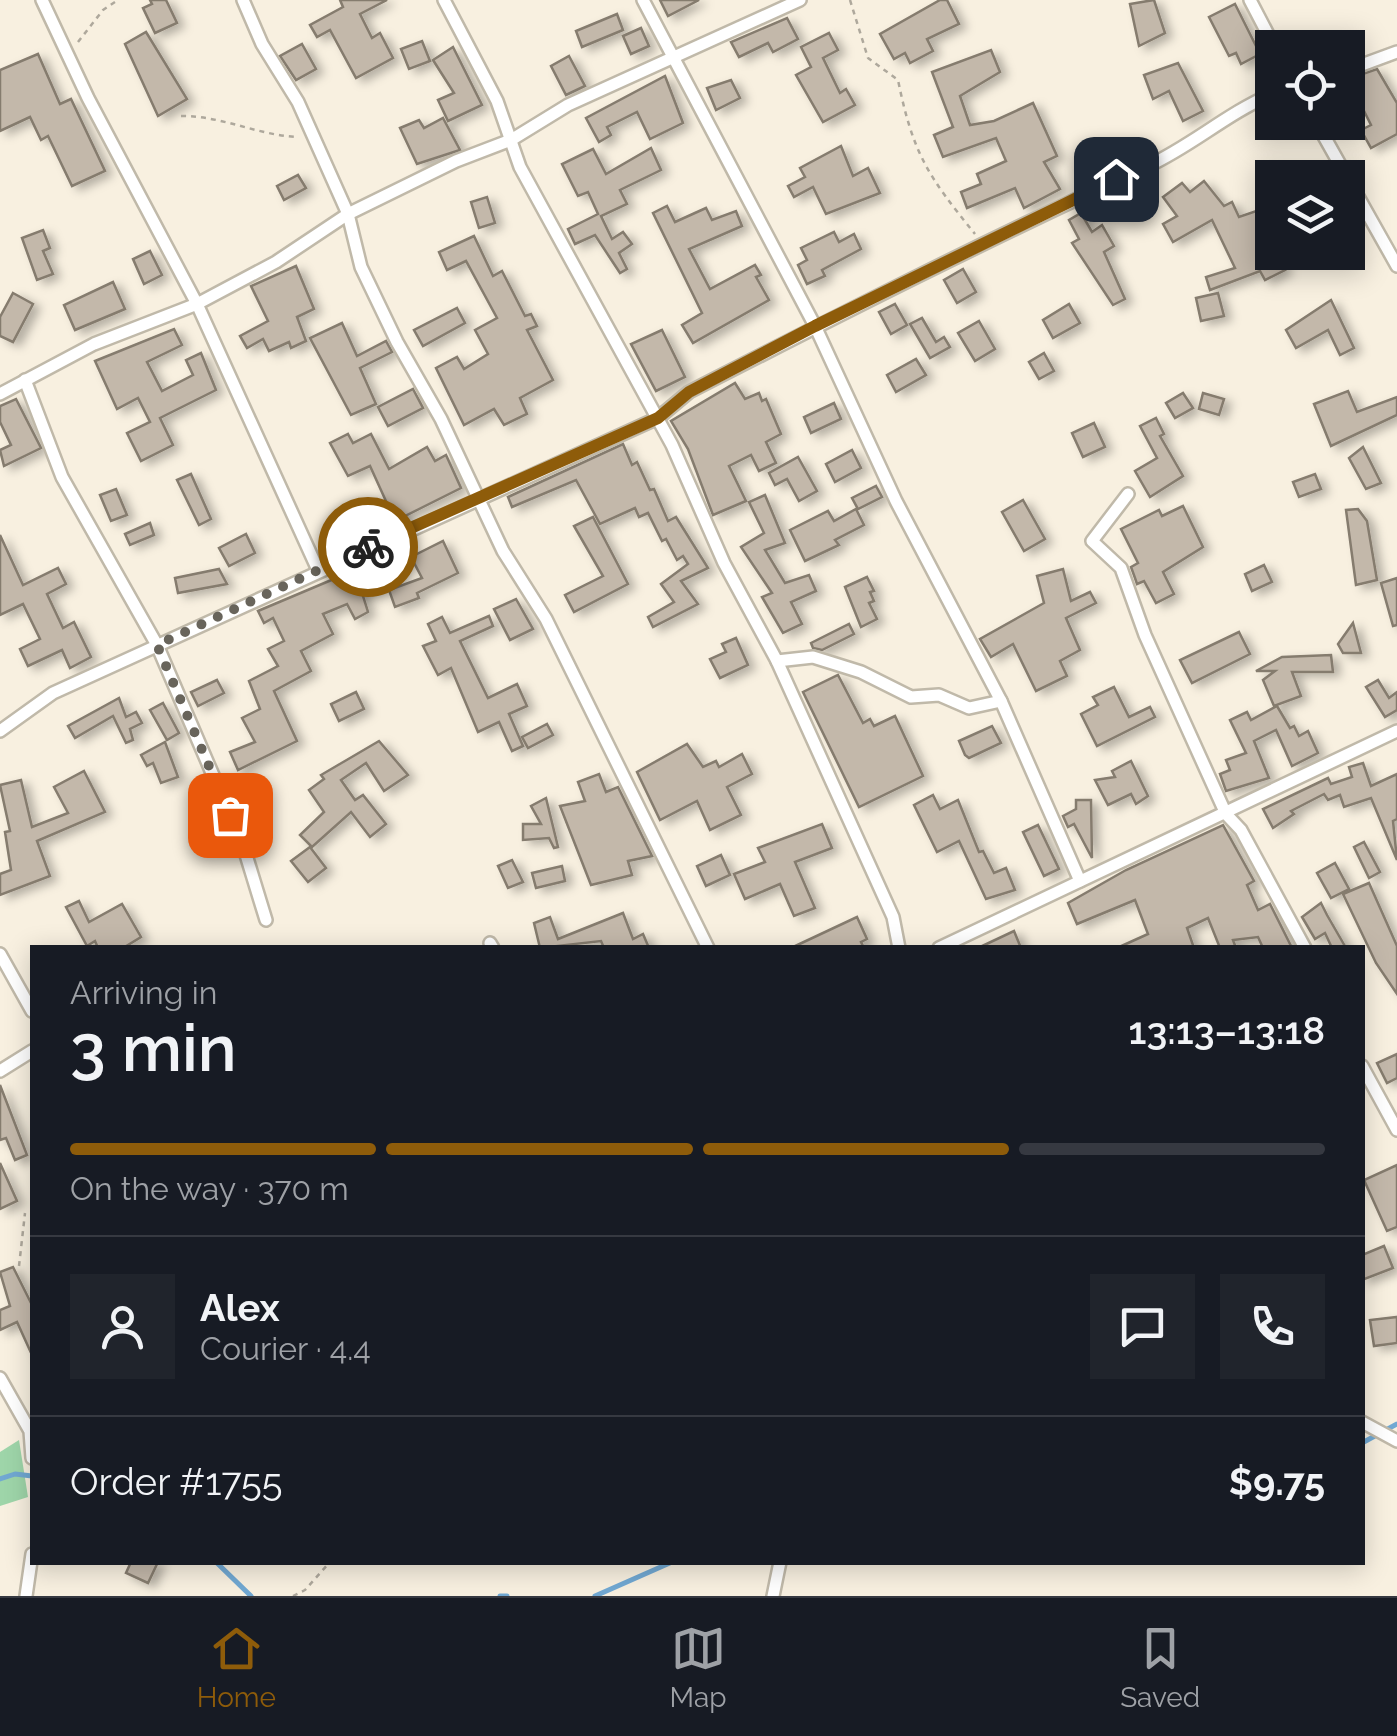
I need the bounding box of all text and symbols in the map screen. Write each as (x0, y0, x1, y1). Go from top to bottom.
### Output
map controls (1255, 30, 1365, 270)
button: locate (1255, 30, 1365, 140)
pin (1074, 137, 1159, 222)
icon: home (1089, 152, 1144, 207)
button: layers (1255, 160, 1365, 270)
courier (318, 497, 418, 597)
icon: bike (341, 520, 396, 575)
pin (188, 773, 273, 858)
icon: bag (203, 788, 258, 843)
text: Arriving in (70, 974, 217, 1011)
text: 13:13–13:18 (1129, 1008, 1325, 1053)
text: 3 min (70, 1010, 237, 1086)
text: On the way · 370 m (70, 1170, 349, 1207)
button: person (70, 1274, 175, 1379)
button: chat (1090, 1274, 1195, 1379)
button: phone (1220, 1274, 1325, 1379)
text: Alex (200, 1285, 280, 1330)
text: Courier · 4.4 (200, 1330, 371, 1367)
text: Order #1755 (70, 1459, 282, 1504)
text: $9.75 (1229, 1459, 1325, 1504)
tab: Home (197, 1621, 276, 1714)
tab: Map (670, 1621, 727, 1714)
tab: Saved (1120, 1621, 1200, 1714)

